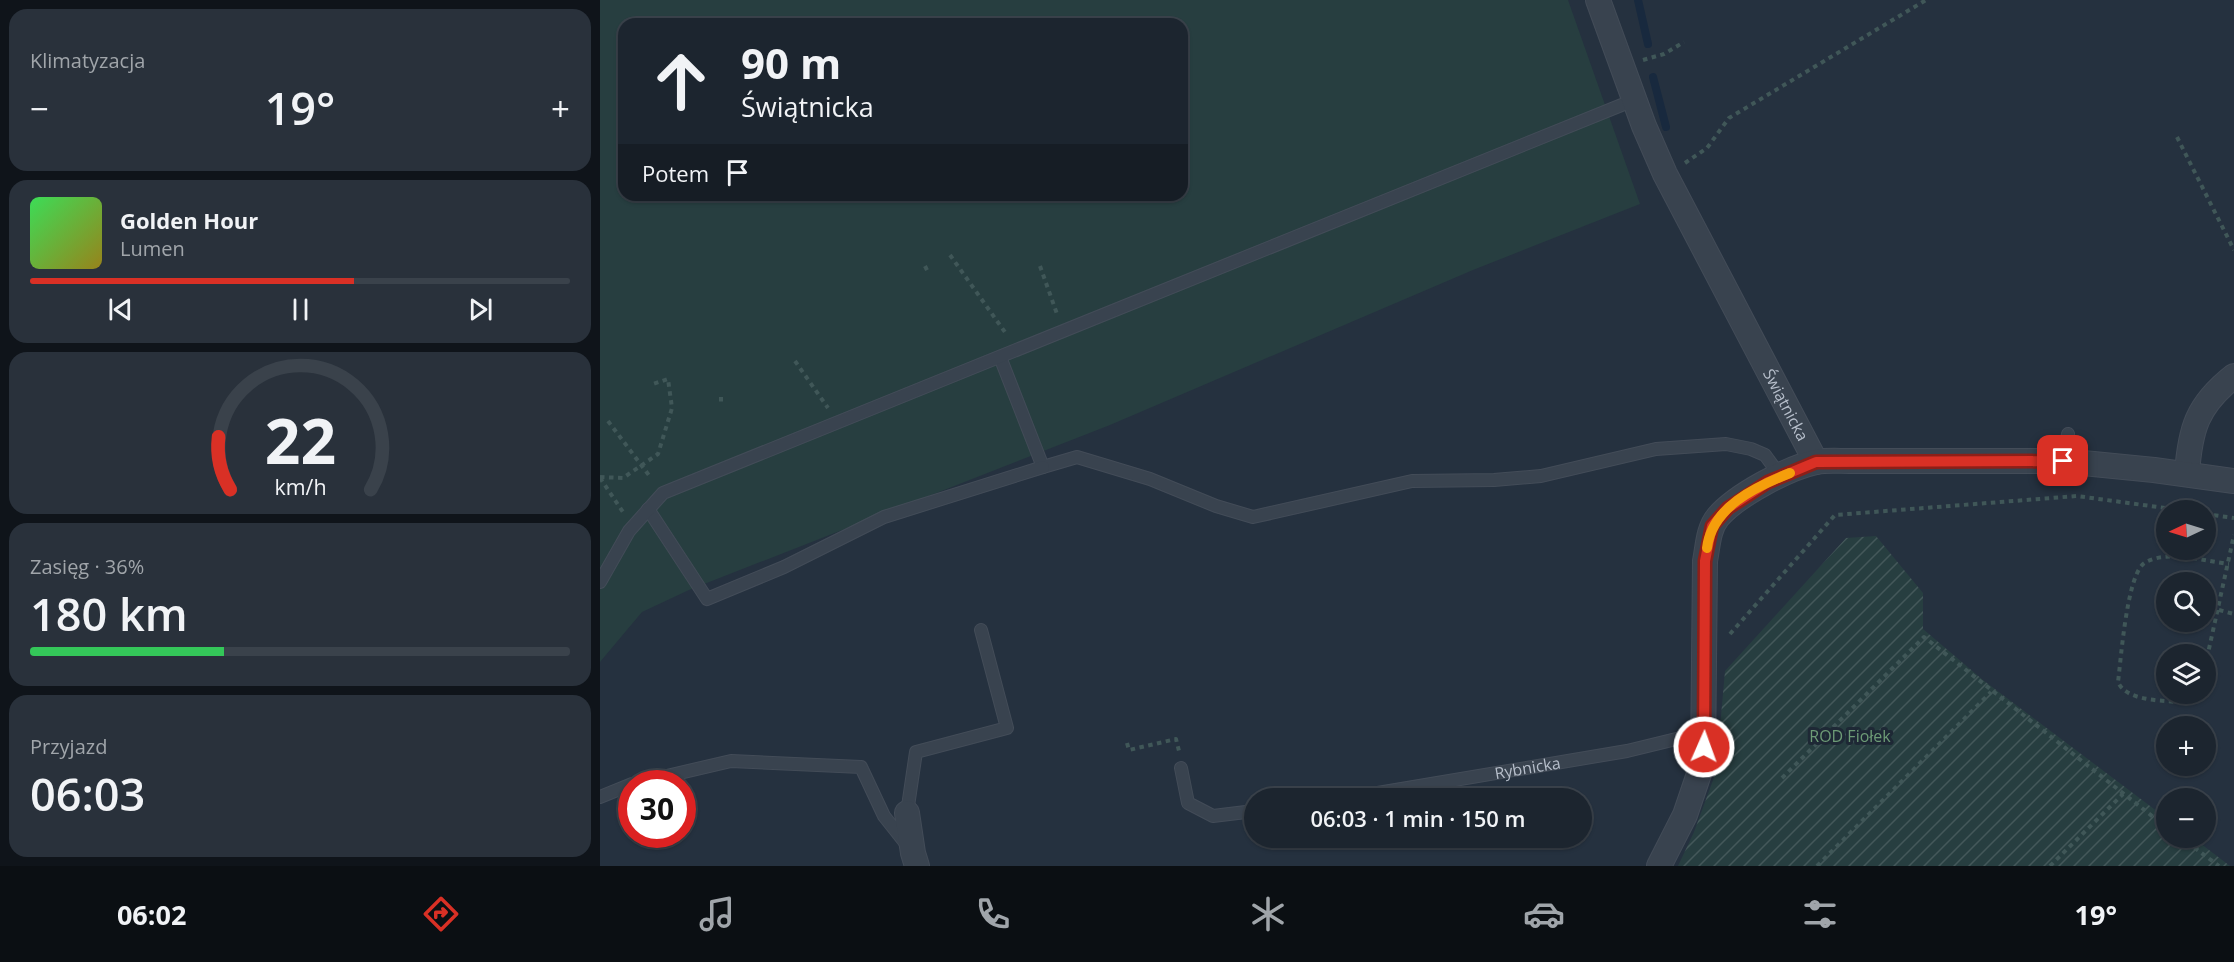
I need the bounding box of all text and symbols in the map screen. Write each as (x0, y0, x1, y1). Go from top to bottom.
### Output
text: 90 m (741, 34, 841, 91)
icon: ahead (642, 42, 720, 120)
text: Klimatyzacja (30, 47, 145, 74)
text: 19° (265, 77, 335, 138)
text: − (30, 86, 49, 131)
text: + (551, 86, 570, 131)
text: Świątnicka (741, 88, 874, 125)
icon: arrive (721, 156, 754, 189)
text: Potem (642, 158, 709, 188)
text: Golden Hour (120, 205, 258, 235)
text: Lumen (120, 235, 185, 262)
icon: previous (104, 293, 137, 326)
icon: pause (284, 293, 317, 326)
icon: next (464, 293, 497, 326)
street label: Świątnicka (1758, 365, 1814, 445)
text: 22 (264, 397, 336, 482)
pin (2037, 435, 2088, 486)
icon: arrive (2046, 444, 2079, 477)
text: km/h (274, 472, 326, 501)
north arrow (2156, 500, 2216, 560)
map controls (2156, 500, 2216, 848)
text: Zasięg · 36% (30, 553, 144, 580)
button: search (2156, 572, 2216, 632)
text: 180 km (30, 583, 188, 644)
button: layers (2156, 644, 2216, 704)
position arrow (1672, 715, 1736, 779)
button: + (2156, 716, 2216, 776)
park label: ROD Fiołek (1809, 725, 1891, 747)
text: Przyjazd (30, 733, 107, 760)
street label: Rybnicka (1493, 751, 1562, 784)
text: 06:03 (30, 763, 145, 824)
speed limit sign: 30 (618, 770, 696, 848)
button: − (2156, 788, 2216, 848)
text: 06:03 · 1 min · 150 m (1310, 803, 1526, 833)
icon: directions (420, 893, 462, 935)
icon: music (696, 893, 738, 935)
icon: phone (972, 893, 1014, 935)
icon: climate (1247, 893, 1289, 935)
icon: car (1523, 893, 1565, 935)
icon: filters (1799, 893, 1841, 935)
text: 06:02 (117, 896, 186, 933)
text: 19° (2075, 896, 2117, 933)

